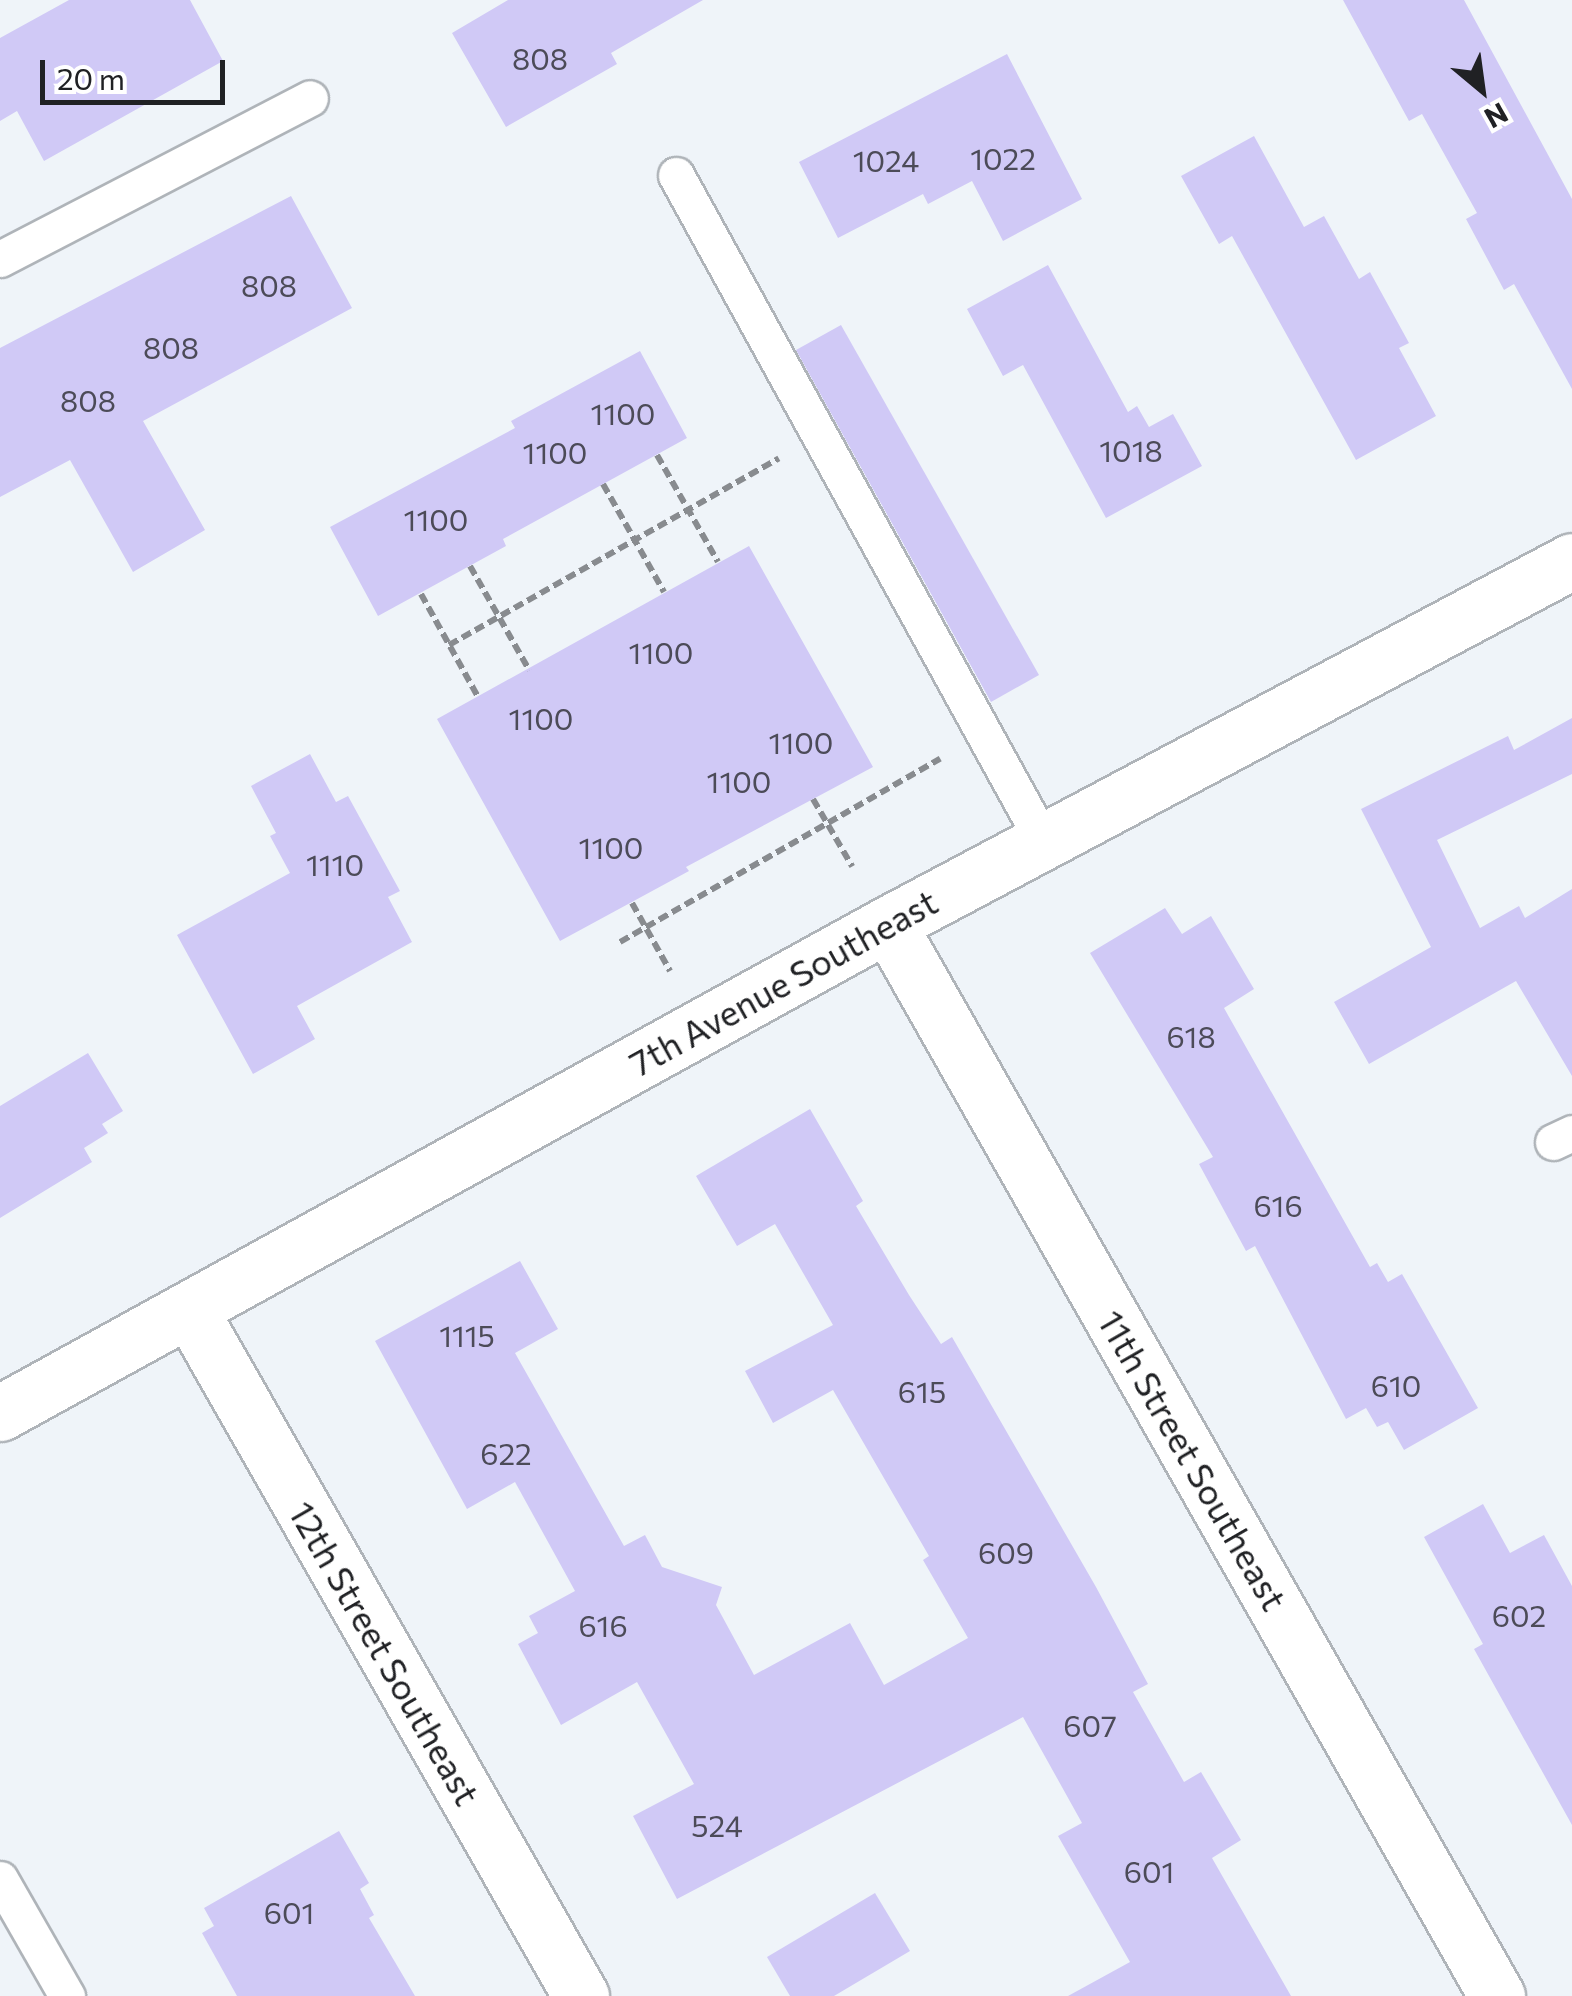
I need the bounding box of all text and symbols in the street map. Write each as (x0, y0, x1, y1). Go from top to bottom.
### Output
scale bar (45, 40, 230, 102)
house number: 808 (512, 40, 568, 76)
north arrow (1432, 40, 1532, 140)
text: 20 m (57, 59, 125, 96)
text: N (1479, 96, 1514, 136)
house number: 1022 (970, 140, 1036, 176)
house number: 1024 (853, 142, 919, 178)
house number: 808 (241, 267, 297, 303)
house number: 808 (143, 329, 199, 365)
house number: 808 (60, 382, 116, 418)
house number: 1100 (591, 395, 655, 431)
house number: 1018 (1099, 432, 1163, 468)
house number: 1100 (523, 434, 587, 470)
house number: 1100 (404, 501, 468, 537)
house number: 1100 (629, 634, 693, 670)
house number: 1100 (509, 700, 573, 736)
house number: 1100 (769, 724, 833, 760)
house number: 1100 (707, 763, 771, 799)
house number: 1100 (579, 829, 643, 865)
house number: 1110 (306, 846, 364, 882)
street label: 7th Avenue Southeast (622, 880, 944, 1084)
house number: 618 (1166, 1018, 1216, 1054)
house number: 616 (1253, 1187, 1303, 1223)
street label: 11th Street Southeast (1090, 1303, 1296, 1617)
house number: 1115 (439, 1317, 495, 1353)
house number: 610 (1371, 1367, 1421, 1403)
house number: 615 (898, 1373, 946, 1409)
house number: 622 (480, 1435, 532, 1471)
street label: 12th Street Southeast (281, 1494, 489, 1812)
house number: 609 (978, 1534, 1034, 1570)
house number: 602 (1492, 1597, 1546, 1633)
house number: 616 (578, 1607, 628, 1643)
house number: 607 (1063, 1707, 1117, 1743)
house number: 524 (691, 1807, 743, 1843)
house number: 601 (1124, 1853, 1174, 1889)
house number: 601 (264, 1894, 314, 1930)

